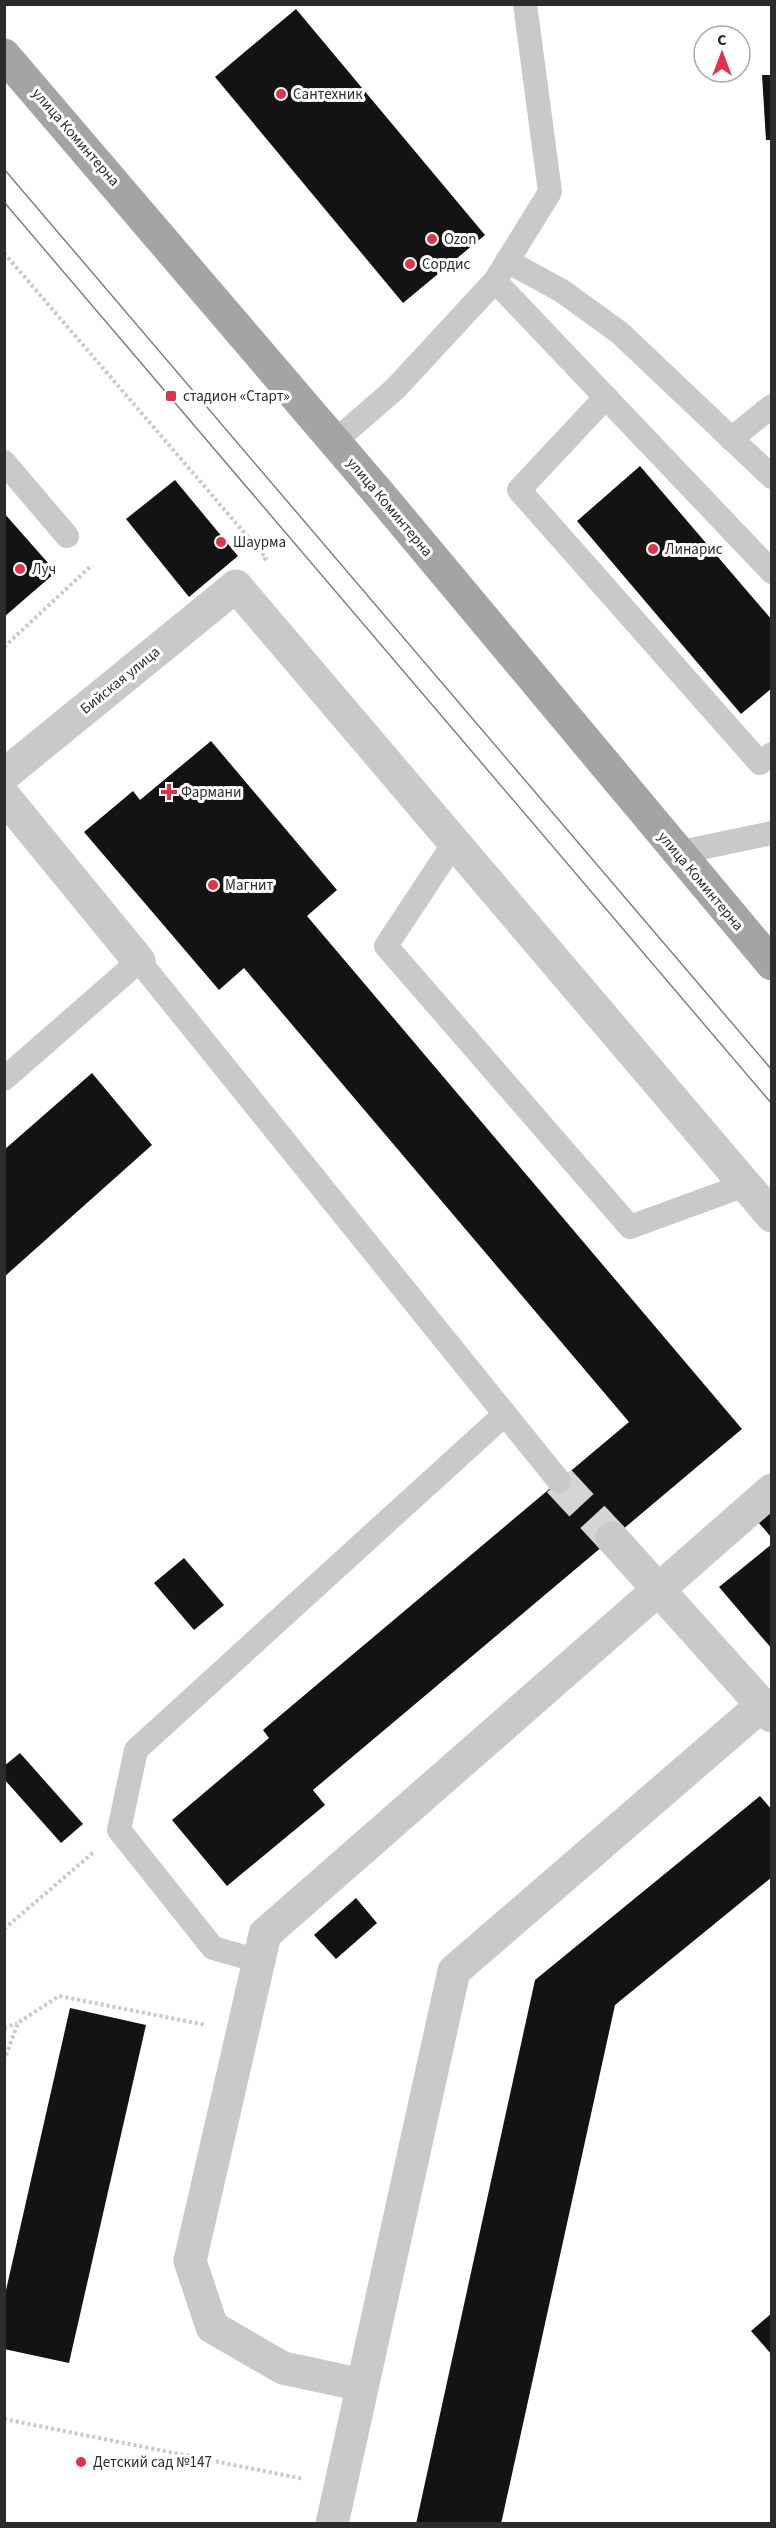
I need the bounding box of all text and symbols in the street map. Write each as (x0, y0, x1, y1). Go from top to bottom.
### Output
north arrow (692, 24, 752, 84)
text: С (717, 29, 727, 51)
street label: улица Коминтерна (27, 84, 124, 191)
place label: Сантехник (293, 84, 363, 105)
marker: Сантехник (274, 87, 288, 101)
place label: Ozon (444, 229, 476, 250)
marker: Ozon (425, 232, 439, 246)
place label: Сордис (422, 254, 470, 275)
marker: Сордис (403, 257, 417, 271)
place label: стадион «Старт» (183, 386, 290, 407)
marker: стадион «Старт» (164, 389, 178, 403)
street label: улица Коминтерна (342, 453, 437, 562)
place label: Шаурма (233, 532, 286, 553)
marker: Шаурма (214, 535, 228, 549)
place label: Линарис (665, 539, 723, 560)
marker: Линарис (646, 542, 660, 556)
place label: Луч (32, 559, 56, 580)
marker: Луч (13, 562, 27, 576)
street label: Бийская улица (76, 642, 165, 719)
place label: Фармани (181, 782, 242, 803)
marker: Фармани (162, 785, 176, 799)
street label: улица Коминтерна (653, 827, 748, 936)
place label: Магнит (225, 875, 274, 896)
marker: Магнит (206, 878, 220, 892)
place label: Детский сад №147 (93, 2452, 212, 2473)
marker: Детский сад №147 (74, 2455, 88, 2469)

